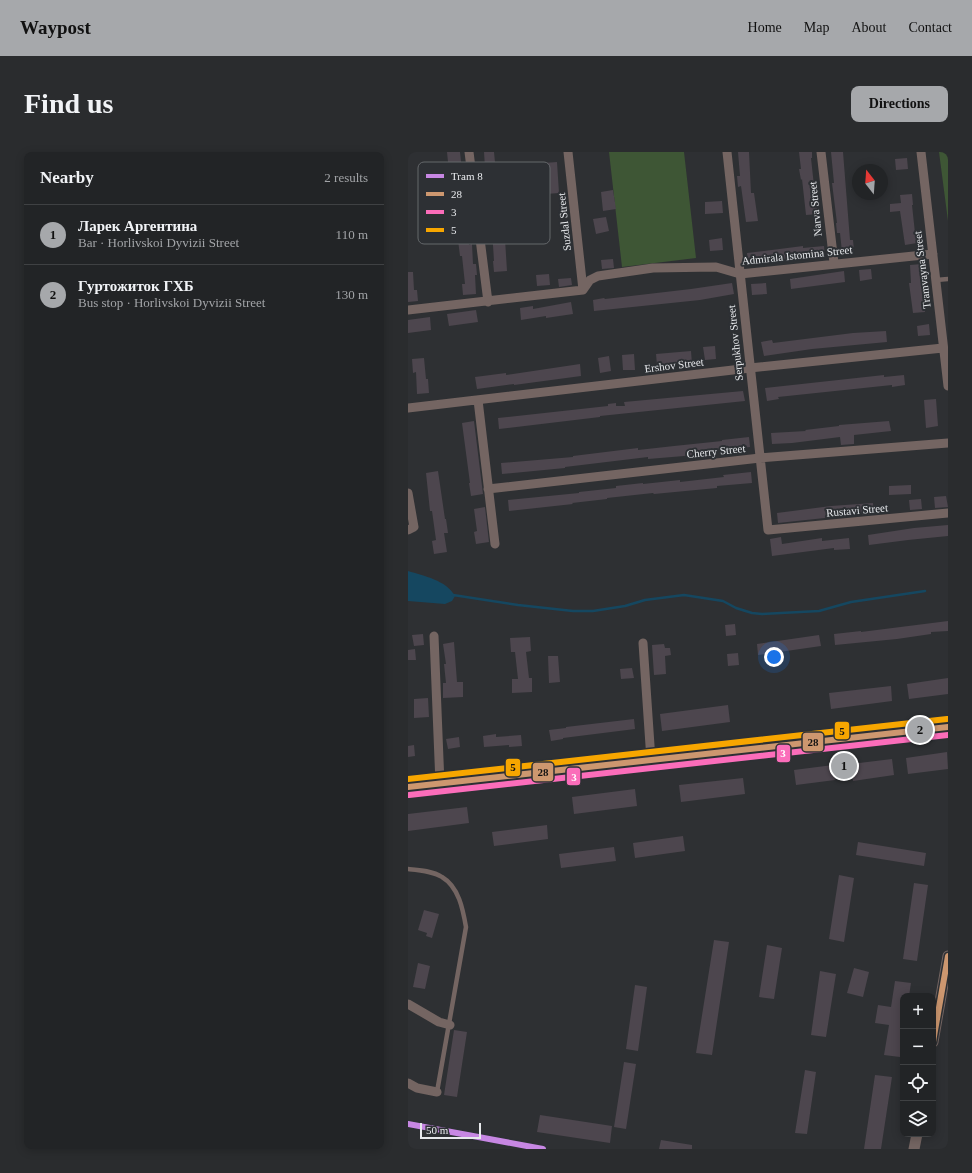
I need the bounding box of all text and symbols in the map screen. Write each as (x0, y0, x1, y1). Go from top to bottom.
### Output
text: Waypost (20, 17, 91, 38)
text: Home (748, 20, 782, 35)
text: Map (804, 20, 829, 35)
text: About (851, 20, 886, 35)
text: Contact (908, 20, 952, 35)
button: Directions (851, 86, 948, 122)
text: Find us (24, 88, 114, 119)
legend (418, 162, 550, 244)
north arrow (852, 164, 888, 200)
text: Nearby (40, 168, 94, 187)
text: 2 results (324, 170, 368, 185)
text: Tram 8 (451, 170, 483, 182)
street label: Narva Street (806, 181, 824, 237)
text: 28 (451, 188, 463, 200)
street label: Suzdal Street (555, 192, 573, 252)
text: 3 (451, 206, 457, 218)
text: Ларек Аргентина (78, 218, 197, 234)
text: 5 (451, 224, 457, 236)
text: 1 (50, 227, 56, 242)
text: 110 m (336, 227, 368, 242)
street label: Tramvayna Street (911, 231, 933, 309)
text: Bar · Horlivskoi Dyvizii Street (78, 235, 239, 250)
street label: Admirala Istomina Street (741, 243, 853, 267)
text: Гуртожиток ГХБ (78, 278, 194, 294)
text: 2 (50, 287, 56, 302)
text: 130 m (335, 287, 368, 302)
text: Bus stop · Horlivskoi Dyvizii Street (78, 295, 265, 310)
street label: Serpukhov Street (725, 305, 745, 381)
street label: Ershov Street (644, 355, 704, 375)
street label: Cherry Street (686, 442, 746, 460)
street label: Rustavi Street (826, 501, 888, 519)
your location (764, 647, 784, 667)
pin: 2 (907, 715, 933, 745)
line badge: 5 (834, 721, 850, 740)
text: 5 (839, 725, 845, 737)
line badge: 28 (802, 732, 824, 752)
text: 28 (808, 736, 819, 748)
line badge: 3 (776, 744, 791, 763)
text: 3 (780, 747, 786, 759)
pin: 1 (831, 751, 857, 781)
line badge: 5 (505, 758, 521, 777)
text: 5 (510, 761, 516, 773)
line badge: 28 (532, 762, 554, 782)
text: 28 (538, 766, 549, 778)
line badge: 3 (566, 767, 581, 786)
text: 3 (571, 771, 577, 783)
map controls (900, 993, 936, 1137)
button: + (900, 993, 936, 1029)
button: − (900, 1029, 936, 1065)
button: locate (900, 1065, 936, 1101)
button: layers (900, 1101, 936, 1137)
scale bar (420, 1121, 481, 1140)
text: 50 m (426, 1124, 448, 1136)

